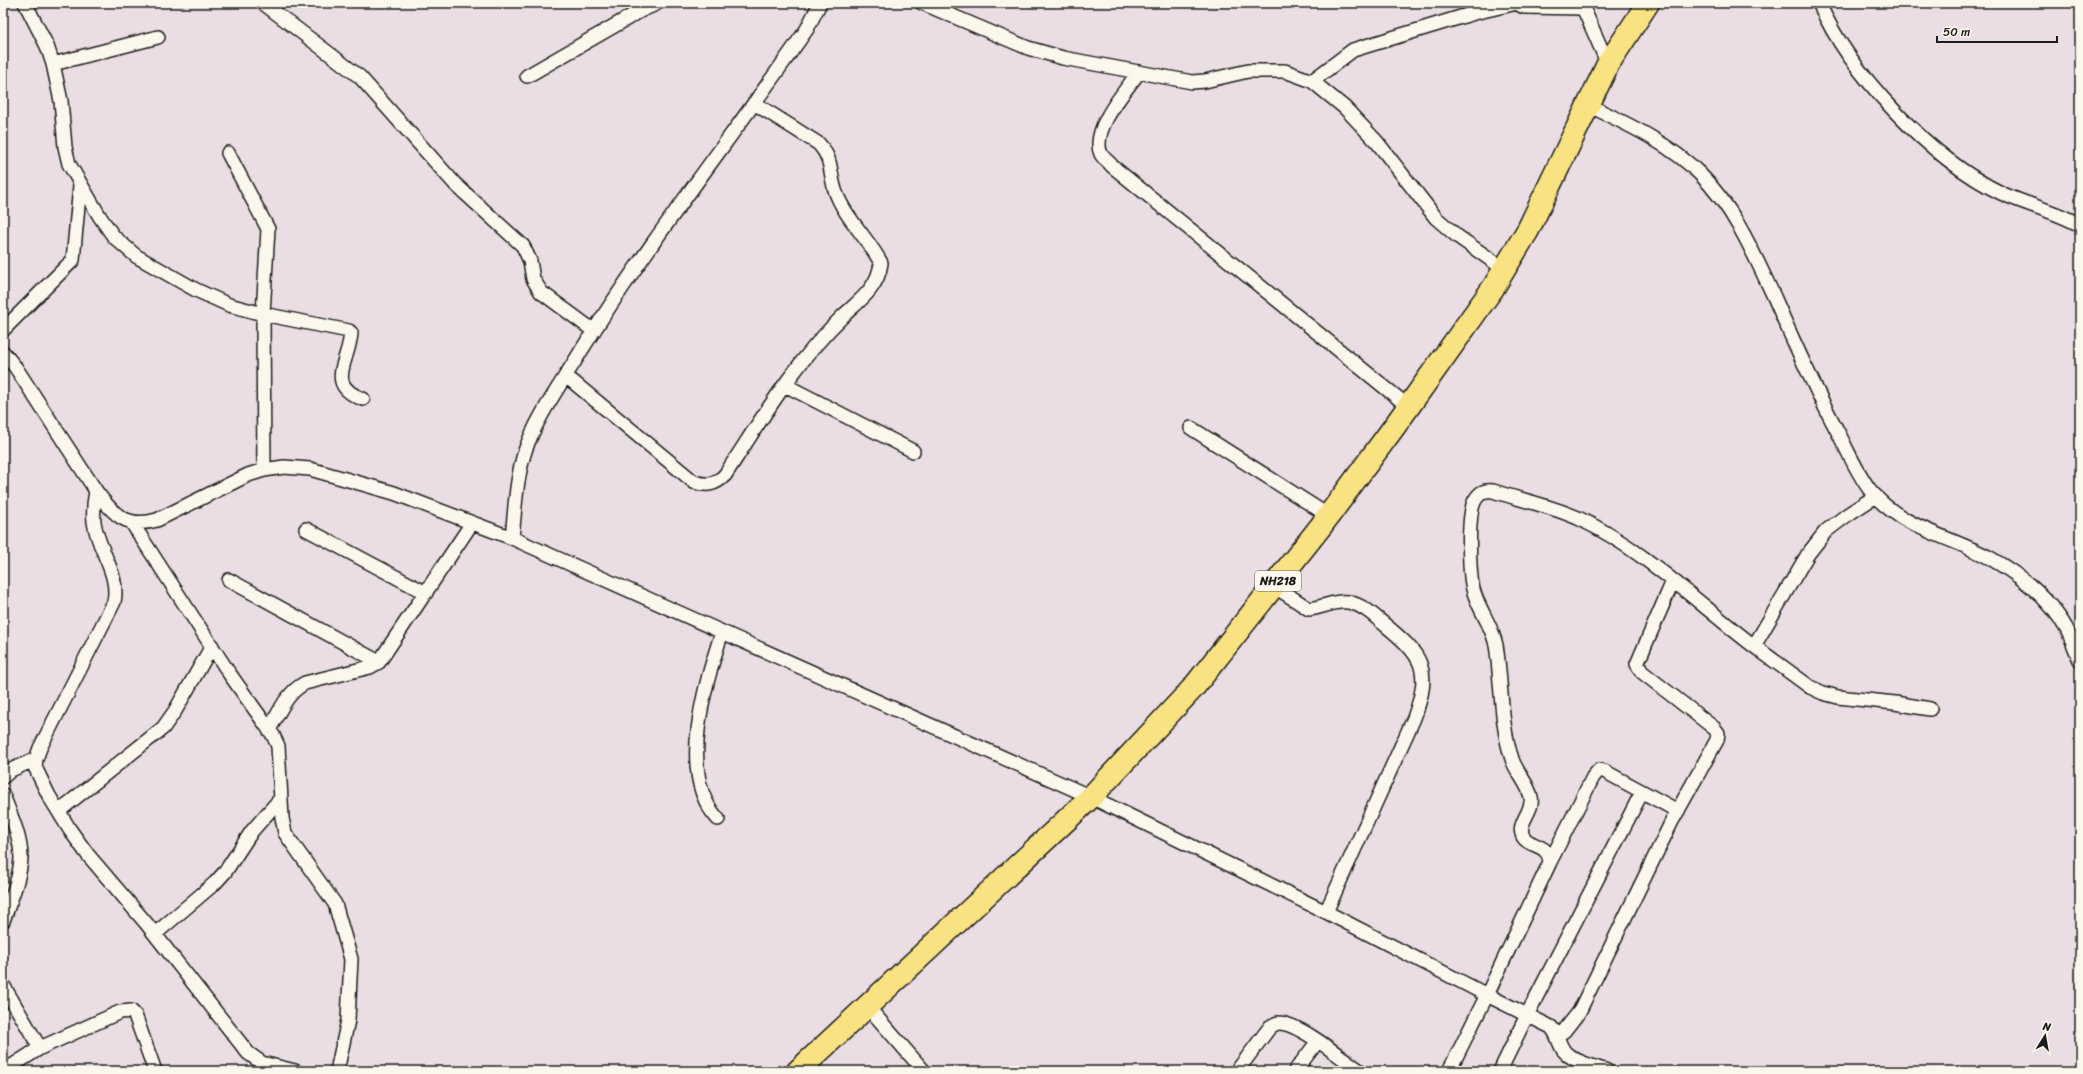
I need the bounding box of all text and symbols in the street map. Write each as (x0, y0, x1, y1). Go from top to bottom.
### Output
scale bar (1937, 18, 2057, 44)
text: 50 m (1943, 21, 1970, 43)
road number: NH218 (1255, 571, 1301, 591)
north arrow (2025, 1016, 2065, 1056)
text: N (2040, 1016, 2053, 1037)

